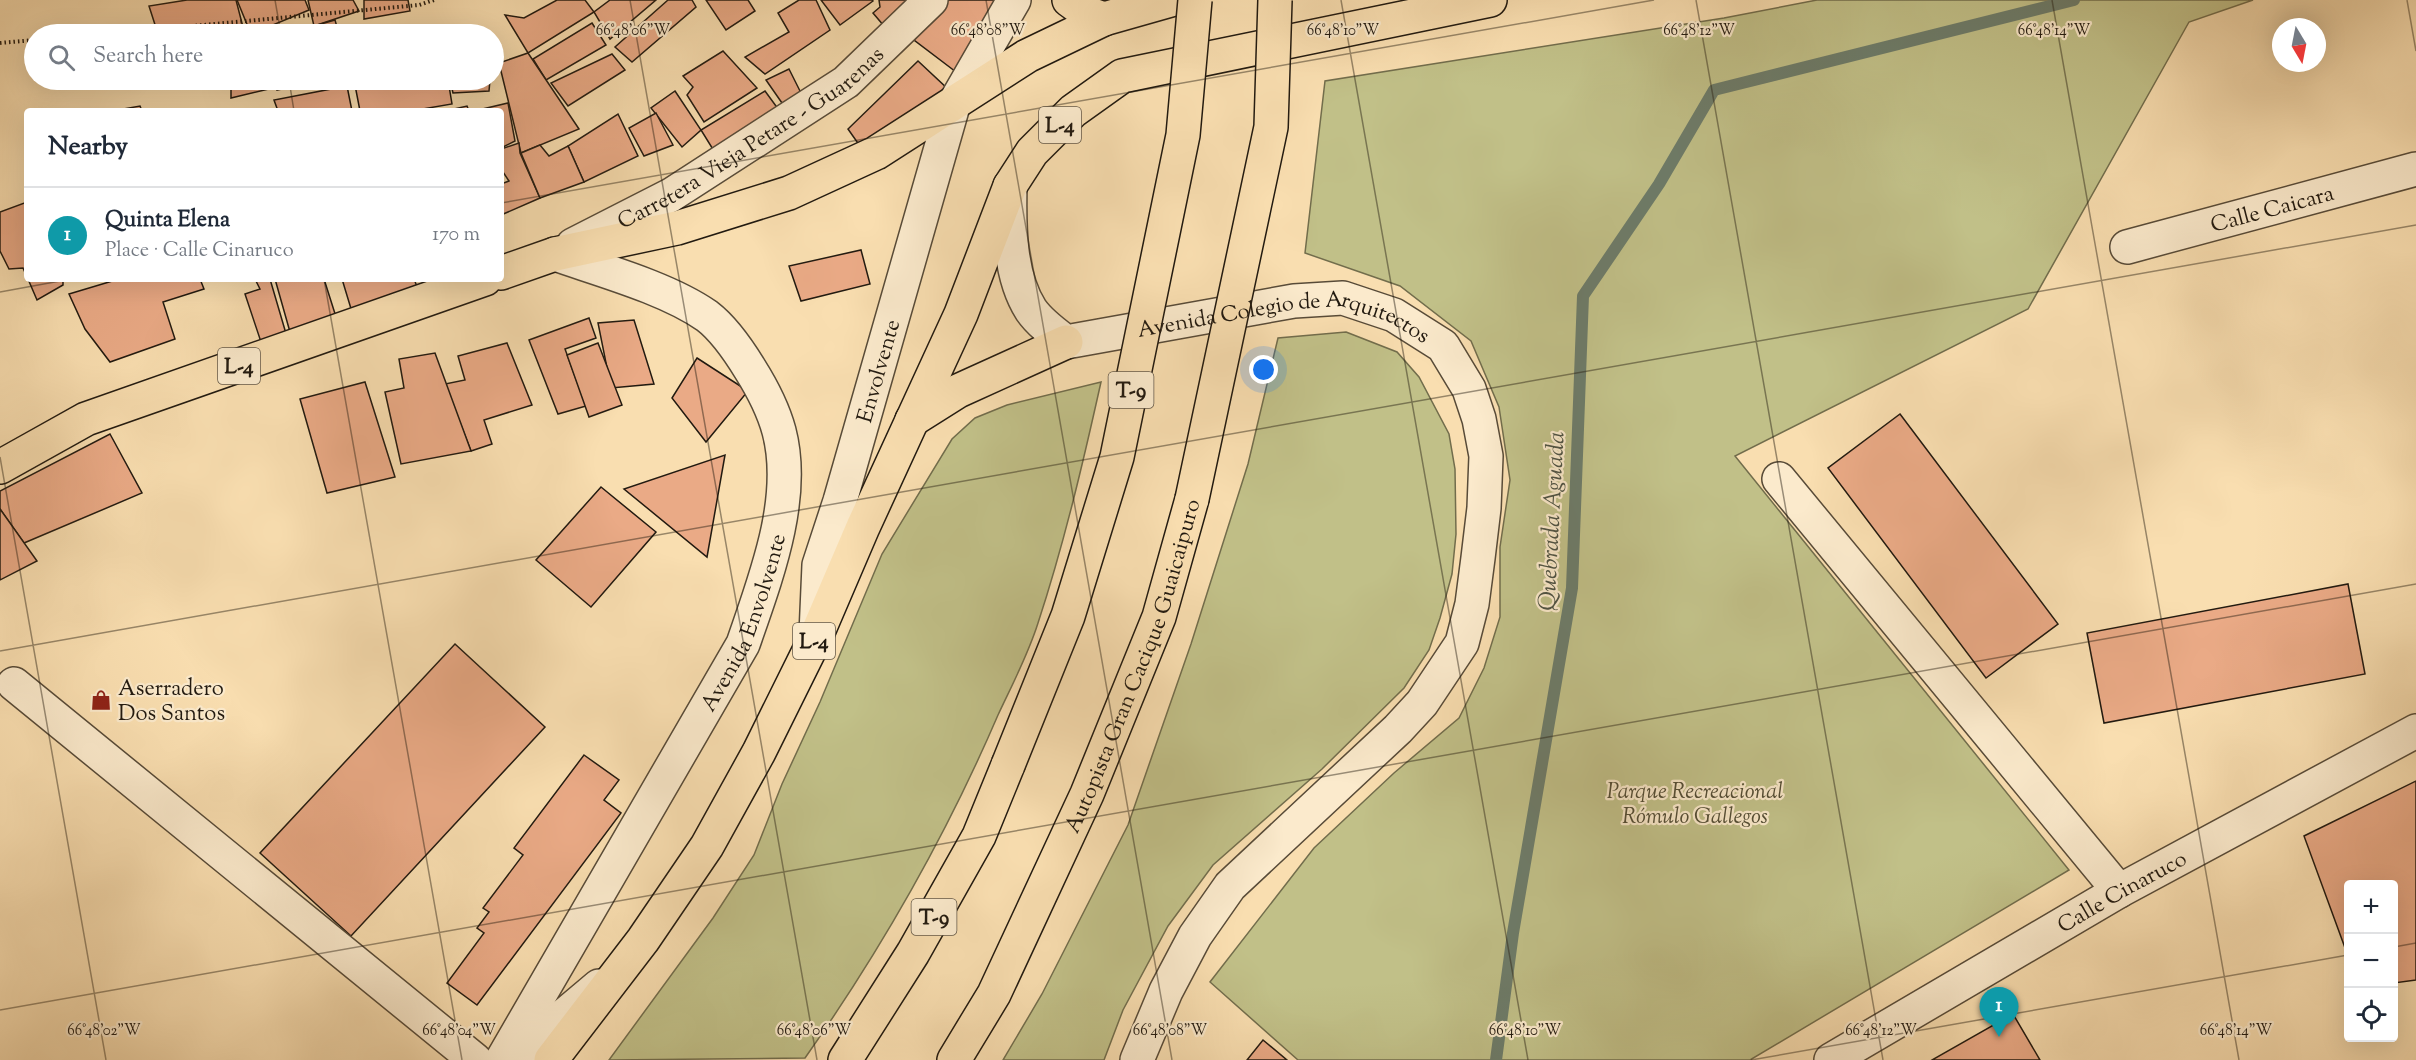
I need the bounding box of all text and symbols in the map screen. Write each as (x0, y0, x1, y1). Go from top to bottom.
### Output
north arrow (2272, 18, 2326, 72)
text: 66°48'06"W (596, 21, 671, 42)
text: 66°48'08"W (951, 21, 1026, 42)
text: 66°48'10"W (1307, 21, 1380, 42)
text: 66°48'12"W (1663, 21, 1735, 42)
text: 66°48'14"W (2018, 21, 2091, 42)
search box (24, 24, 504, 90)
street label: Carretera Vieja Petare - Guarenas (613, 40, 893, 239)
icon: search (45, 41, 78, 74)
text: Search here (93, 41, 203, 73)
road number: L-4 (1039, 107, 1081, 143)
text: Nearby (48, 129, 128, 166)
street label: Calle Caicara (2207, 179, 2338, 243)
text: Quinta Elena (105, 205, 230, 237)
text: 1 (64, 221, 71, 250)
text: 170 m (432, 221, 480, 250)
text: Place · Calle Cinaruco (105, 237, 294, 266)
street label: Avenida Colegio de Arquitectos (1135, 285, 1435, 353)
street label: Envolvente (850, 316, 910, 427)
road number: L-4 (218, 348, 260, 384)
your location (1249, 355, 1278, 384)
road number: T-9 (1108, 372, 1154, 408)
water label: Quebrada Aguada (1531, 431, 1575, 612)
street label: Autopista Gran Cacique Guaicaipuro (1058, 496, 1210, 839)
street label: Avenida Envolvente (694, 531, 796, 718)
road number: L-4 (793, 623, 835, 659)
place label: Aserradero Dos Santos (118, 674, 225, 731)
shop icon: Aserradero Dos Santos (89, 688, 113, 712)
park label: Parque Recreacional Rómulo Gallegos (1607, 777, 1783, 834)
street label: Calle Cinaruco (2052, 844, 2193, 943)
map controls (2344, 880, 2398, 1042)
button: + (2344, 880, 2398, 934)
road number: T-9 (912, 899, 956, 935)
button: − (2344, 934, 2398, 988)
pin: 1 (1980, 988, 2018, 1037)
button: locate (2344, 988, 2398, 1042)
text: 66°48'02"W (67, 1021, 141, 1042)
text: 66°48'04"W (422, 1021, 496, 1042)
text: 66°48'06"W (777, 1021, 852, 1042)
text: 66°48'08"W (1133, 1021, 1208, 1042)
text: 66°48'10"W (1489, 1021, 1562, 1042)
text: 66°48'12"W (1845, 1021, 1917, 1042)
text: 66°48'14"W (2200, 1021, 2273, 1042)

